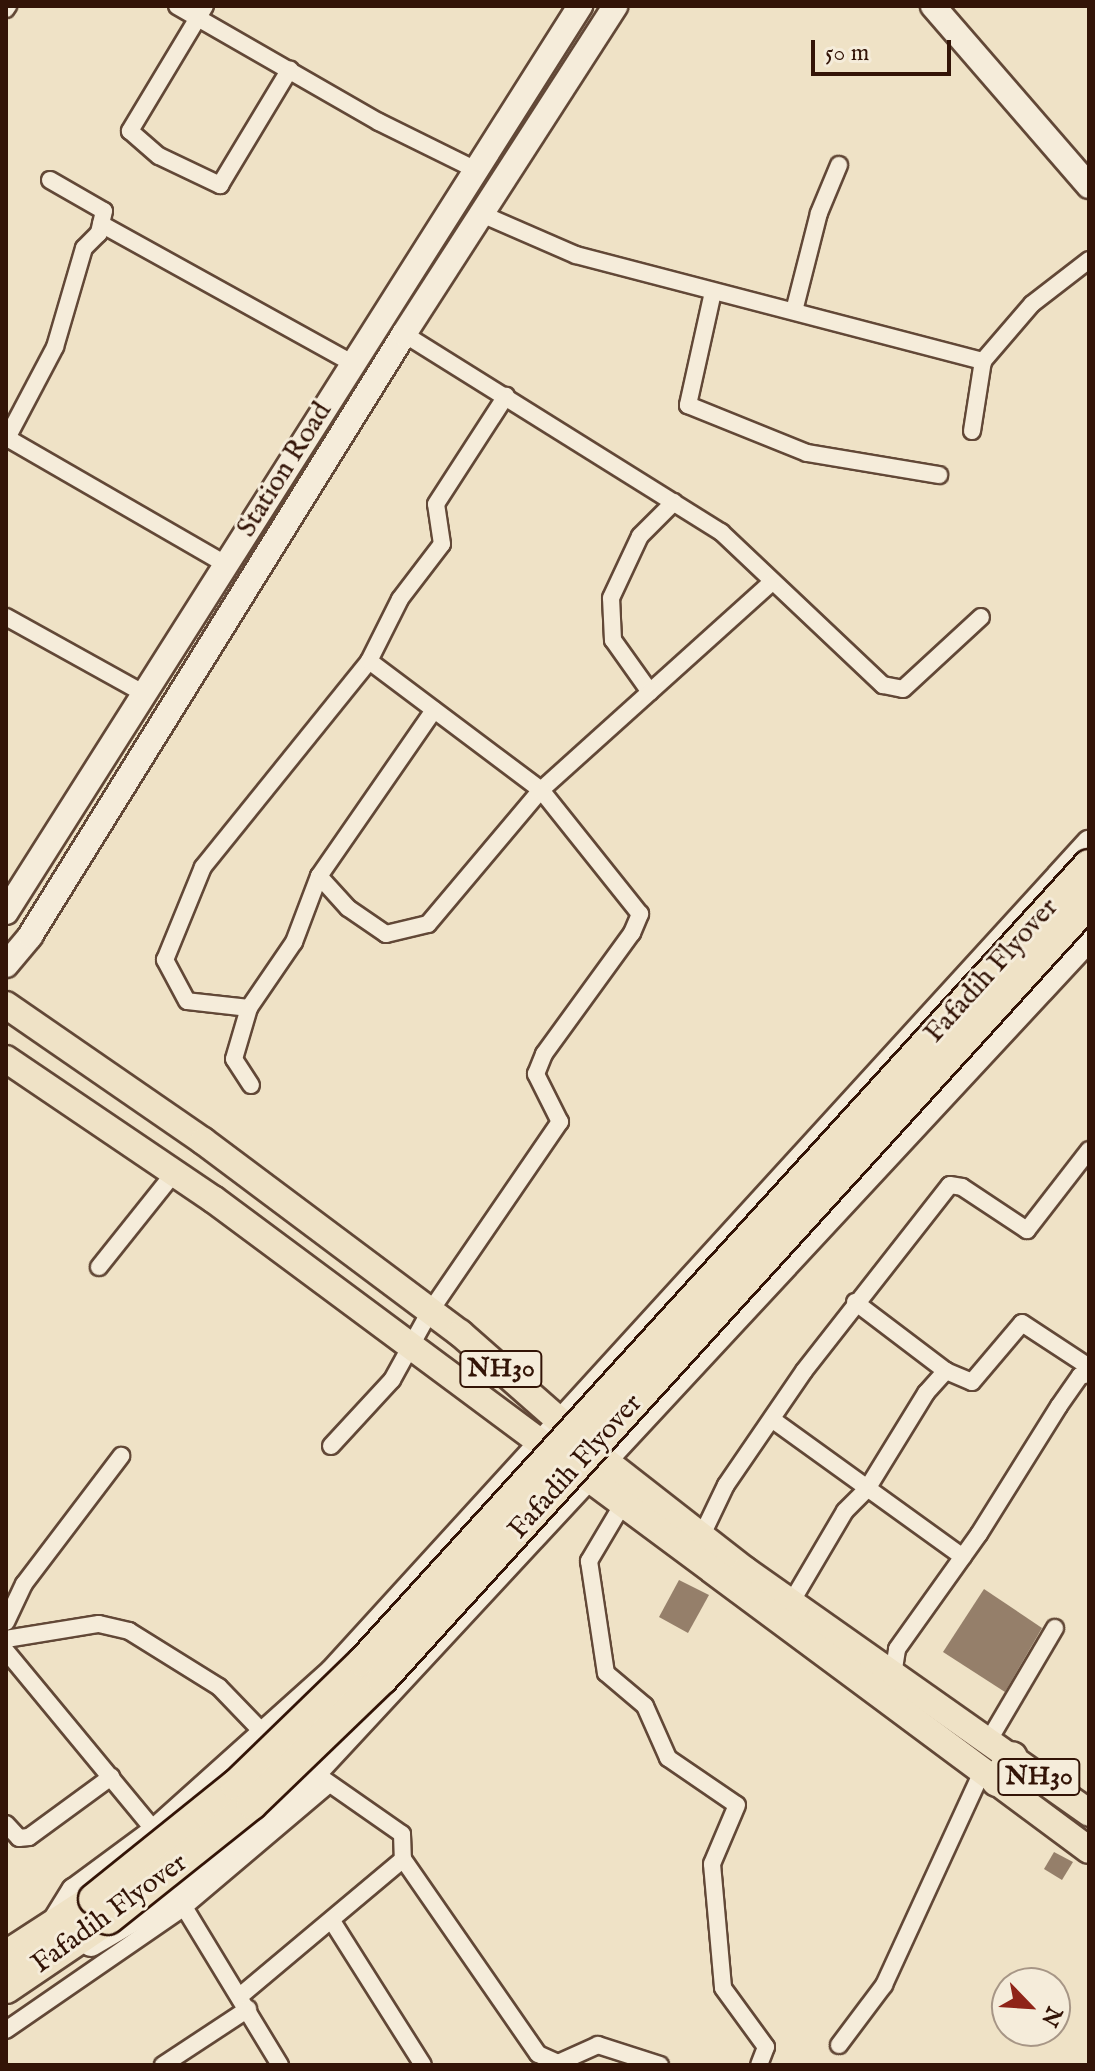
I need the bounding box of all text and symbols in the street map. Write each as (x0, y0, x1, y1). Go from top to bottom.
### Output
scale bar (815, 24, 955, 74)
text: 50 m (825, 38, 869, 69)
street label: Station Road (230, 397, 340, 543)
street label: Fafadih Flyover (918, 891, 1066, 1051)
road number: NH30 (459, 1347, 543, 1391)
street label: Fafadih Flyover (502, 1387, 650, 1547)
road number: NH30 (997, 1755, 1081, 1799)
street label: Fafadih Flyover (26, 1846, 194, 1982)
north arrow (991, 1967, 1071, 2047)
text: N (1034, 2002, 1068, 2031)

